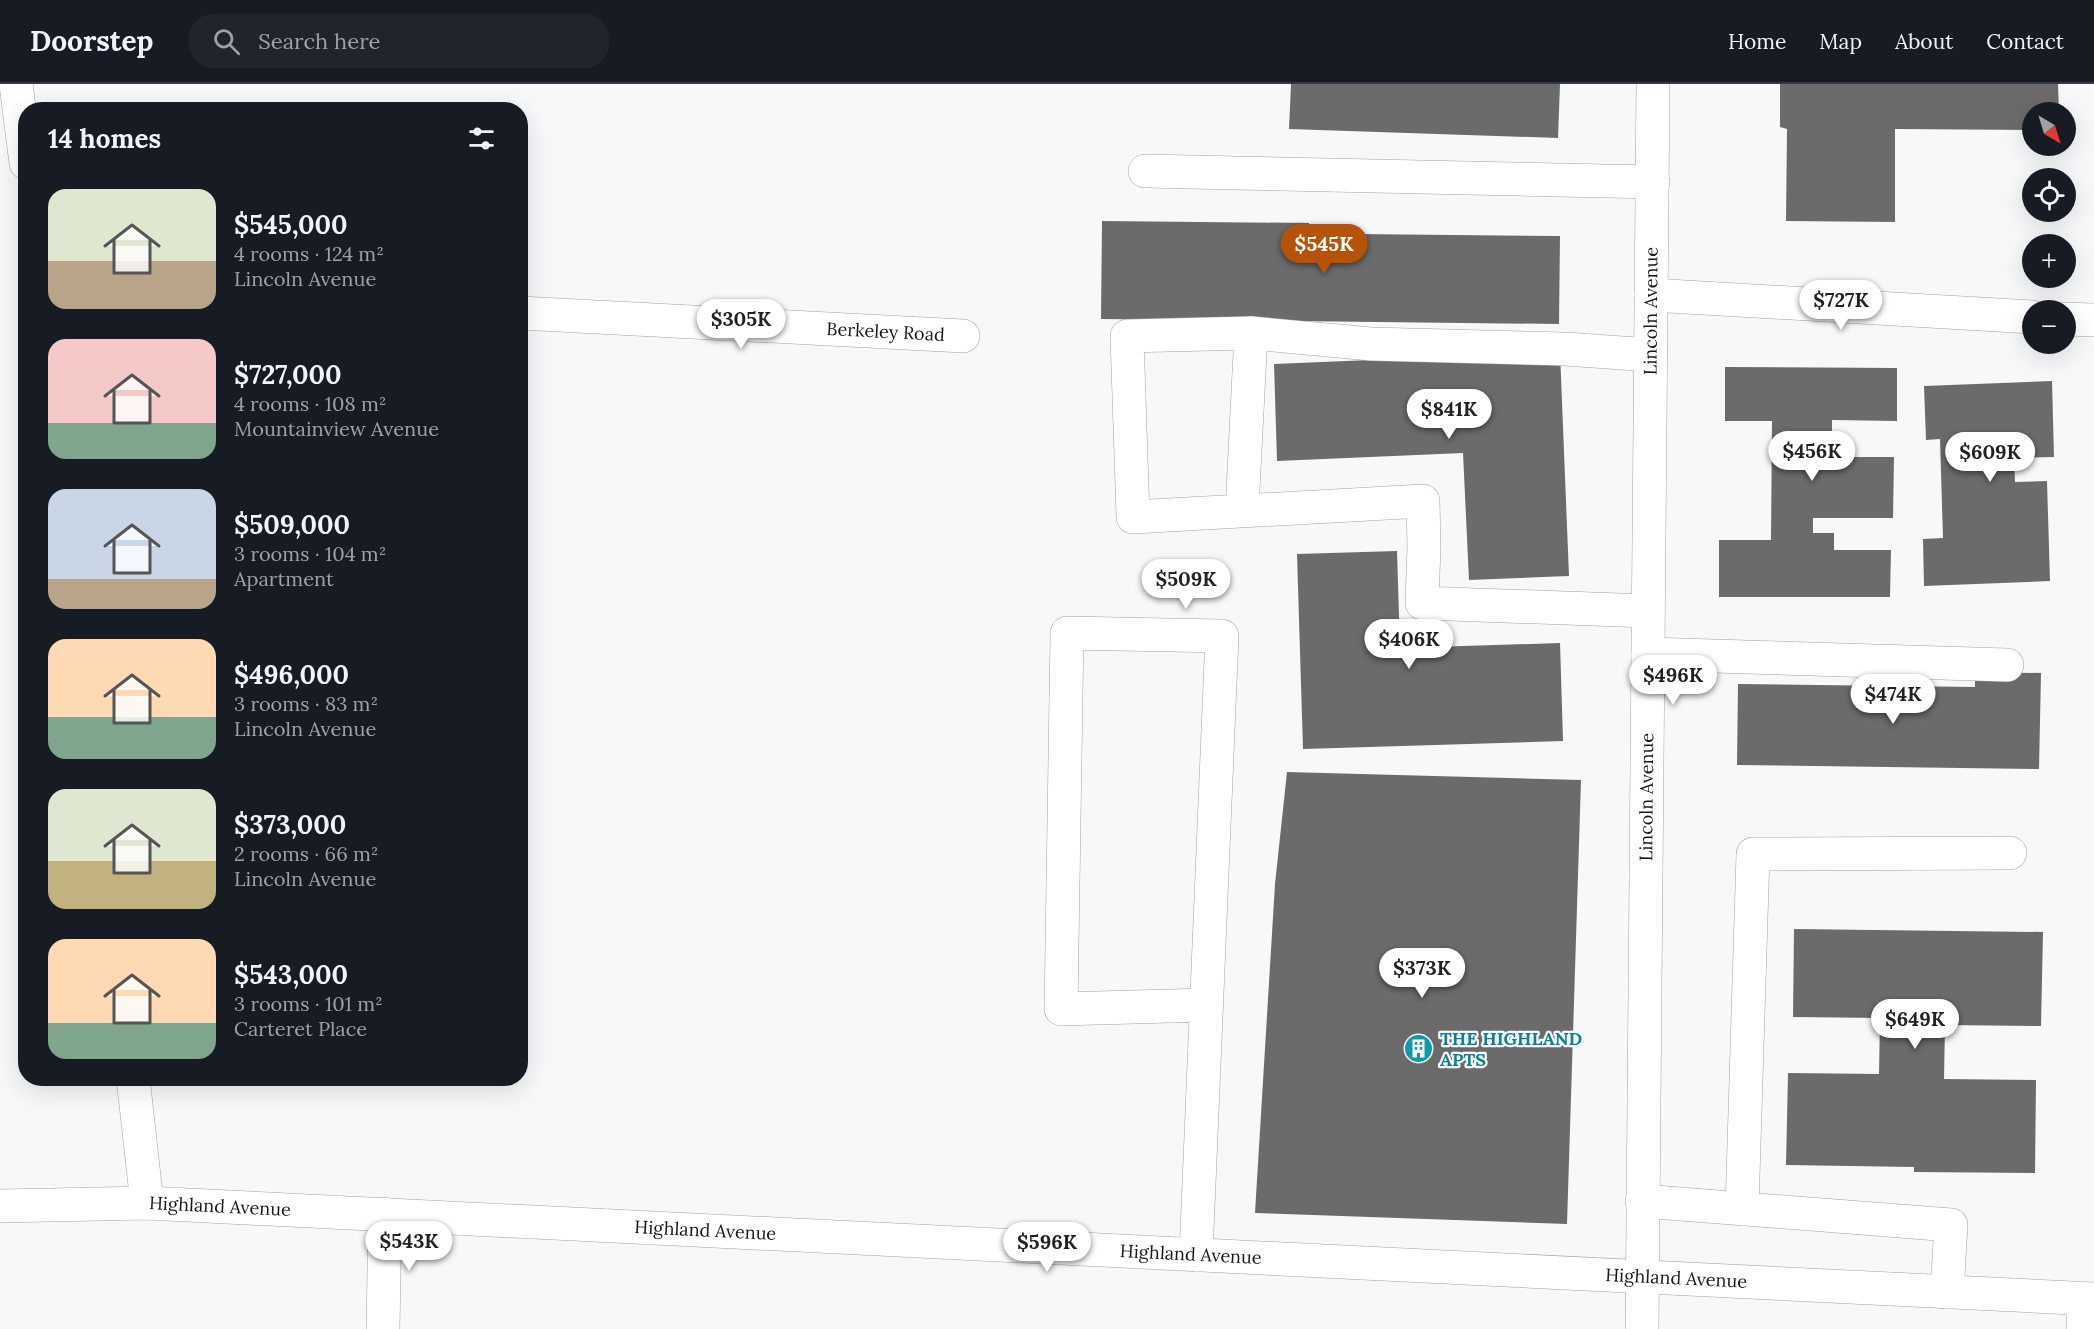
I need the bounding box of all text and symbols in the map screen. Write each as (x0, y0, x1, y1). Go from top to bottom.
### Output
search box (189, 14, 609, 68)
text: Doorstep (30, 23, 153, 59)
icon: search (210, 25, 243, 58)
text: Search here (258, 27, 380, 55)
text: Home (1728, 28, 1786, 55)
text: Map (1819, 28, 1862, 55)
text: About (1895, 28, 1953, 55)
text: Contact (1986, 28, 2064, 55)
north arrow (2022, 102, 2076, 156)
map controls (2022, 102, 2076, 354)
text: 14 homes (48, 122, 161, 155)
icon: filters (465, 122, 498, 155)
button: locate (2022, 168, 2076, 222)
text: $545,000 (234, 208, 348, 241)
icon: home (96, 213, 168, 285)
pin: $545K (1282, 224, 1366, 275)
text: $545K (1295, 231, 1353, 256)
button: + (2022, 234, 2076, 288)
text: 4 rooms · 124 m² (234, 241, 384, 266)
street label: Lincoln Avenue (1638, 247, 1663, 375)
text: Lincoln Avenue (234, 266, 376, 291)
pin: $727K (1799, 280, 1883, 331)
text: $727K (1813, 287, 1869, 312)
pin: $305K (699, 299, 783, 350)
button: − (2022, 300, 2076, 354)
text: $305K (711, 306, 771, 331)
street label: Berkeley Road (826, 317, 946, 346)
text: $727,000 (234, 358, 342, 391)
icon: home (96, 363, 168, 435)
pin: $841K (1407, 389, 1491, 440)
text: 4 rooms · 108 m² (234, 391, 386, 416)
text: $841K (1421, 396, 1477, 421)
text: Mountainview Avenue (234, 416, 439, 441)
pin: $456K (1770, 431, 1854, 482)
pin: $609K (1948, 432, 2032, 483)
text: $456K (1782, 438, 1842, 463)
text: $609K (1959, 439, 2021, 464)
text: $509,000 (234, 508, 350, 541)
icon: home (96, 513, 168, 585)
text: 3 rooms · 104 m² (234, 541, 386, 566)
pin: $509K (1144, 559, 1228, 610)
text: Apartment (234, 566, 334, 591)
text: $509K (1155, 566, 1217, 591)
pin: $406K (1367, 619, 1451, 670)
text: $406K (1378, 626, 1440, 651)
pin: $496K (1631, 655, 1715, 706)
text: $496,000 (234, 658, 349, 691)
text: $496K (1643, 662, 1703, 687)
icon: home (96, 663, 168, 735)
pin: $474K (1851, 674, 1935, 725)
text: $474K (1865, 681, 1921, 706)
text: 3 rooms · 83 m² (234, 691, 378, 716)
text: Lincoln Avenue (234, 716, 376, 741)
street label: Lincoln Avenue (1634, 733, 1658, 861)
text: $373,000 (234, 808, 346, 841)
icon: home (96, 813, 168, 885)
text: 2 rooms · 66 m² (234, 841, 379, 866)
text: Lincoln Avenue (234, 866, 376, 891)
pin: $373K (1380, 948, 1464, 999)
text: $373K (1393, 955, 1451, 980)
text: $543,000 (234, 958, 348, 991)
icon: home (96, 963, 168, 1035)
text: 3 rooms · 101 m² (234, 991, 383, 1016)
pin: $649K (1873, 999, 1957, 1050)
text: $649K (1885, 1006, 1945, 1031)
text: Carteret Place (234, 1016, 367, 1041)
place label: THE HIGHLAND APTS (1440, 1027, 1583, 1071)
building icon: THE HIGHLAND APTS (1403, 1033, 1435, 1065)
street label: Highland Avenue (148, 1191, 292, 1221)
street label: Highland Avenue (634, 1215, 777, 1245)
pin: $543K (367, 1221, 451, 1272)
pin: $596K (1005, 1222, 1089, 1273)
text: $543K (379, 1228, 439, 1253)
text: $596K (1017, 1229, 1077, 1254)
street label: Highland Avenue (1119, 1239, 1262, 1269)
street label: Highland Avenue (1605, 1263, 1748, 1293)

